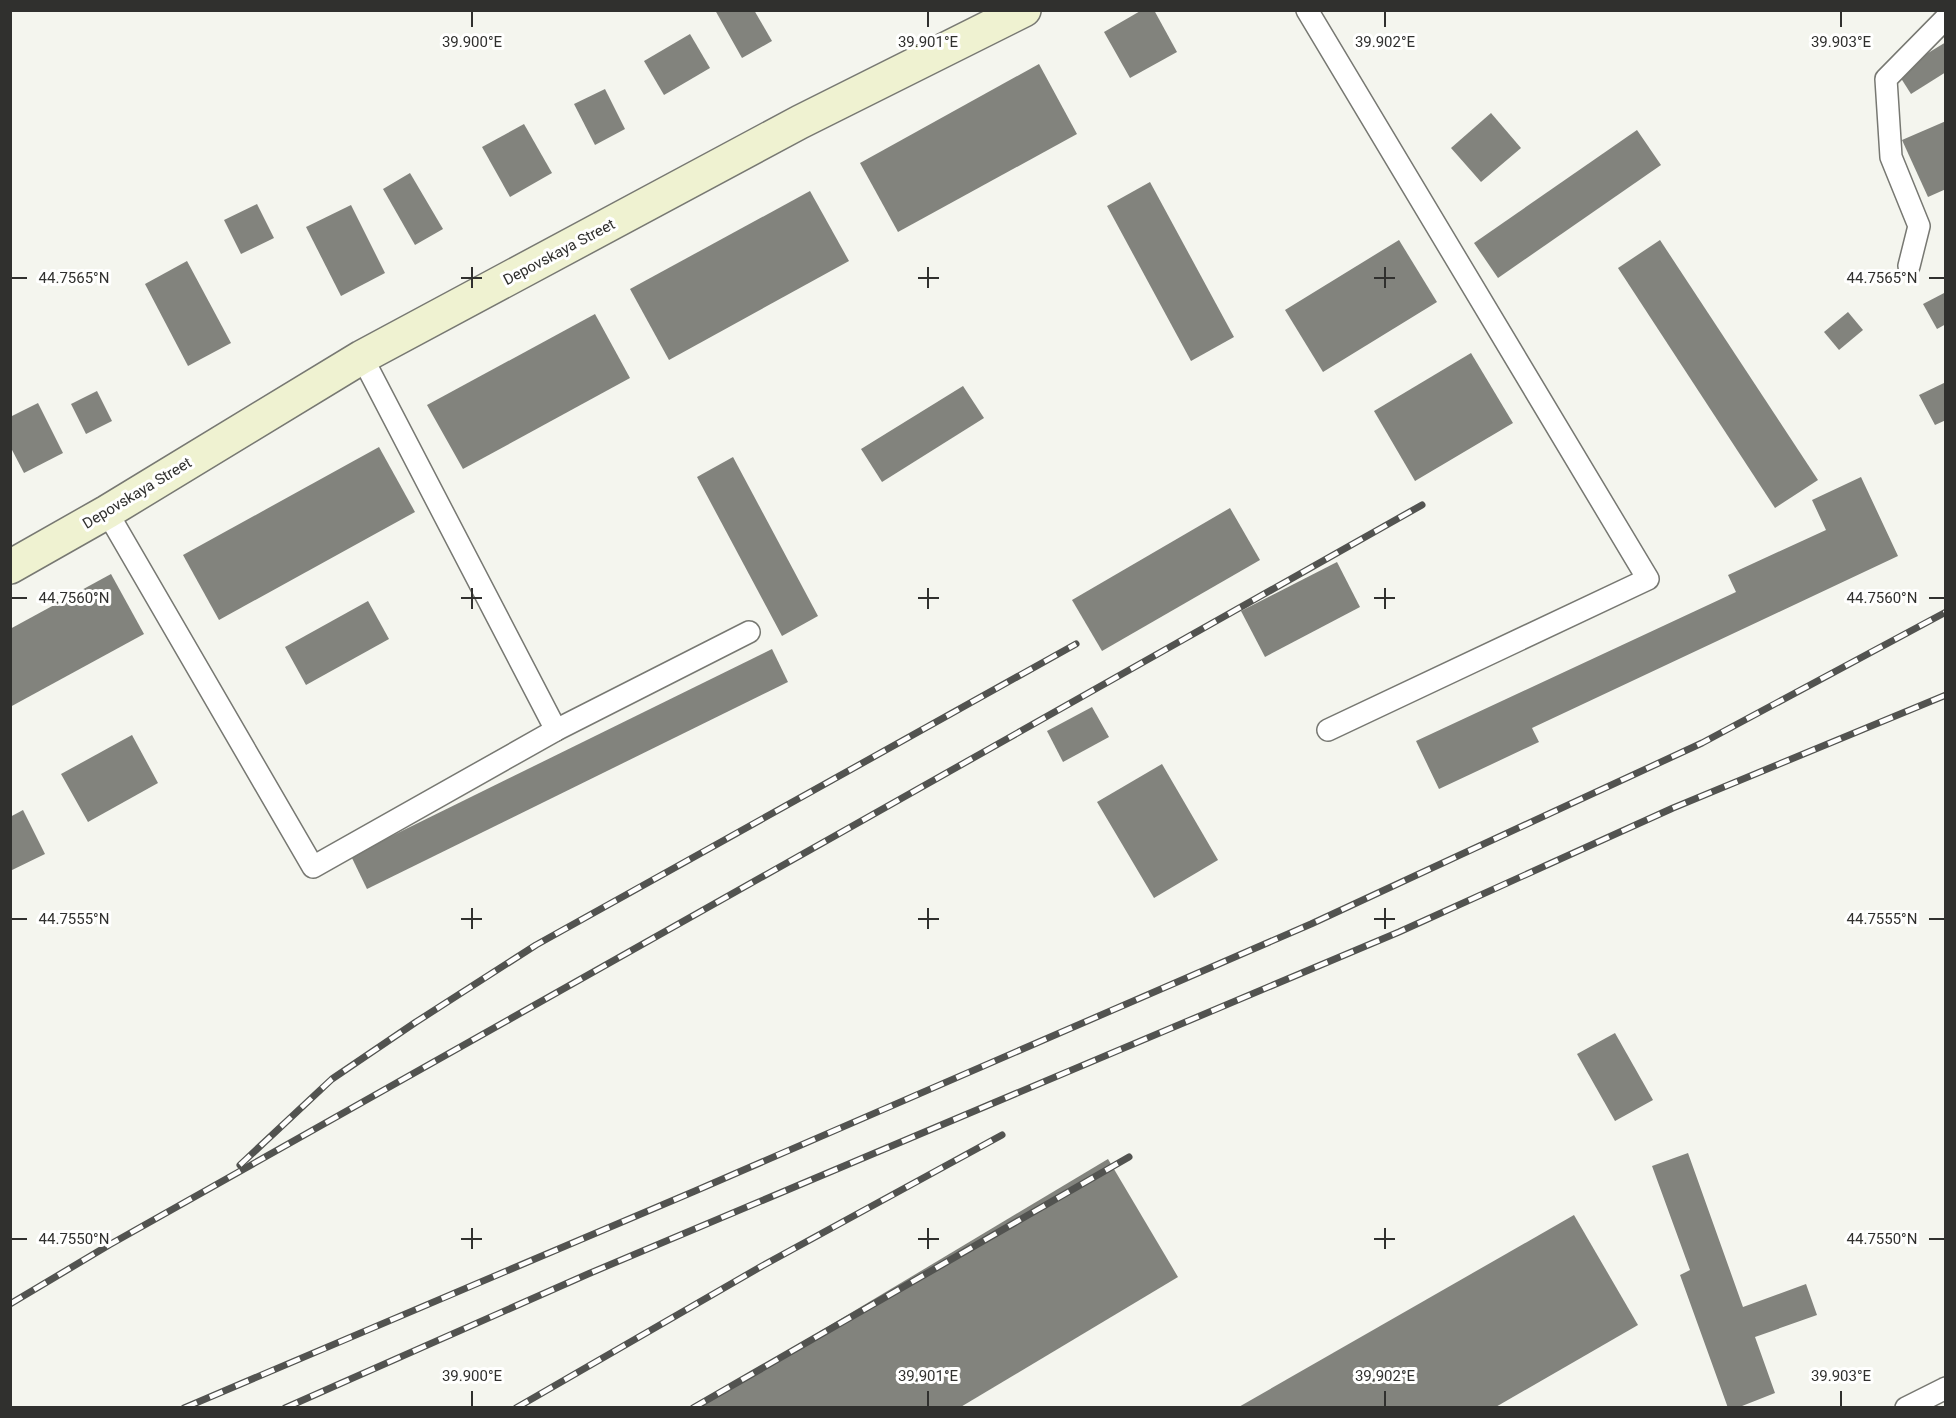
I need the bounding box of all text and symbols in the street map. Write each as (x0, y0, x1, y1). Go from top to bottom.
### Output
text: 39.900°E (442, 33, 503, 51)
text: 39.901°E (898, 33, 959, 51)
text: 39.902°E (1355, 33, 1416, 51)
text: 39.903°E (1811, 33, 1872, 51)
street label: Depovskaya Street (500, 215, 618, 289)
text: 44.7565°N (39, 269, 109, 287)
text: 44.7565°N (1847, 269, 1917, 287)
street label: Depovskaya Street (79, 453, 195, 533)
text: 44.7560°N (39, 589, 109, 607)
text: 44.7560°N (1847, 589, 1917, 607)
text: 44.7555°N (39, 910, 109, 928)
text: 44.7555°N (1847, 910, 1917, 928)
text: 44.7550°N (39, 1230, 109, 1248)
text: 44.7550°N (1847, 1230, 1917, 1248)
text: 39.900°E (442, 1367, 503, 1385)
text: 39.901°E (898, 1367, 959, 1385)
text: 39.902°E (1355, 1367, 1416, 1385)
text: 39.903°E (1811, 1367, 1872, 1385)

